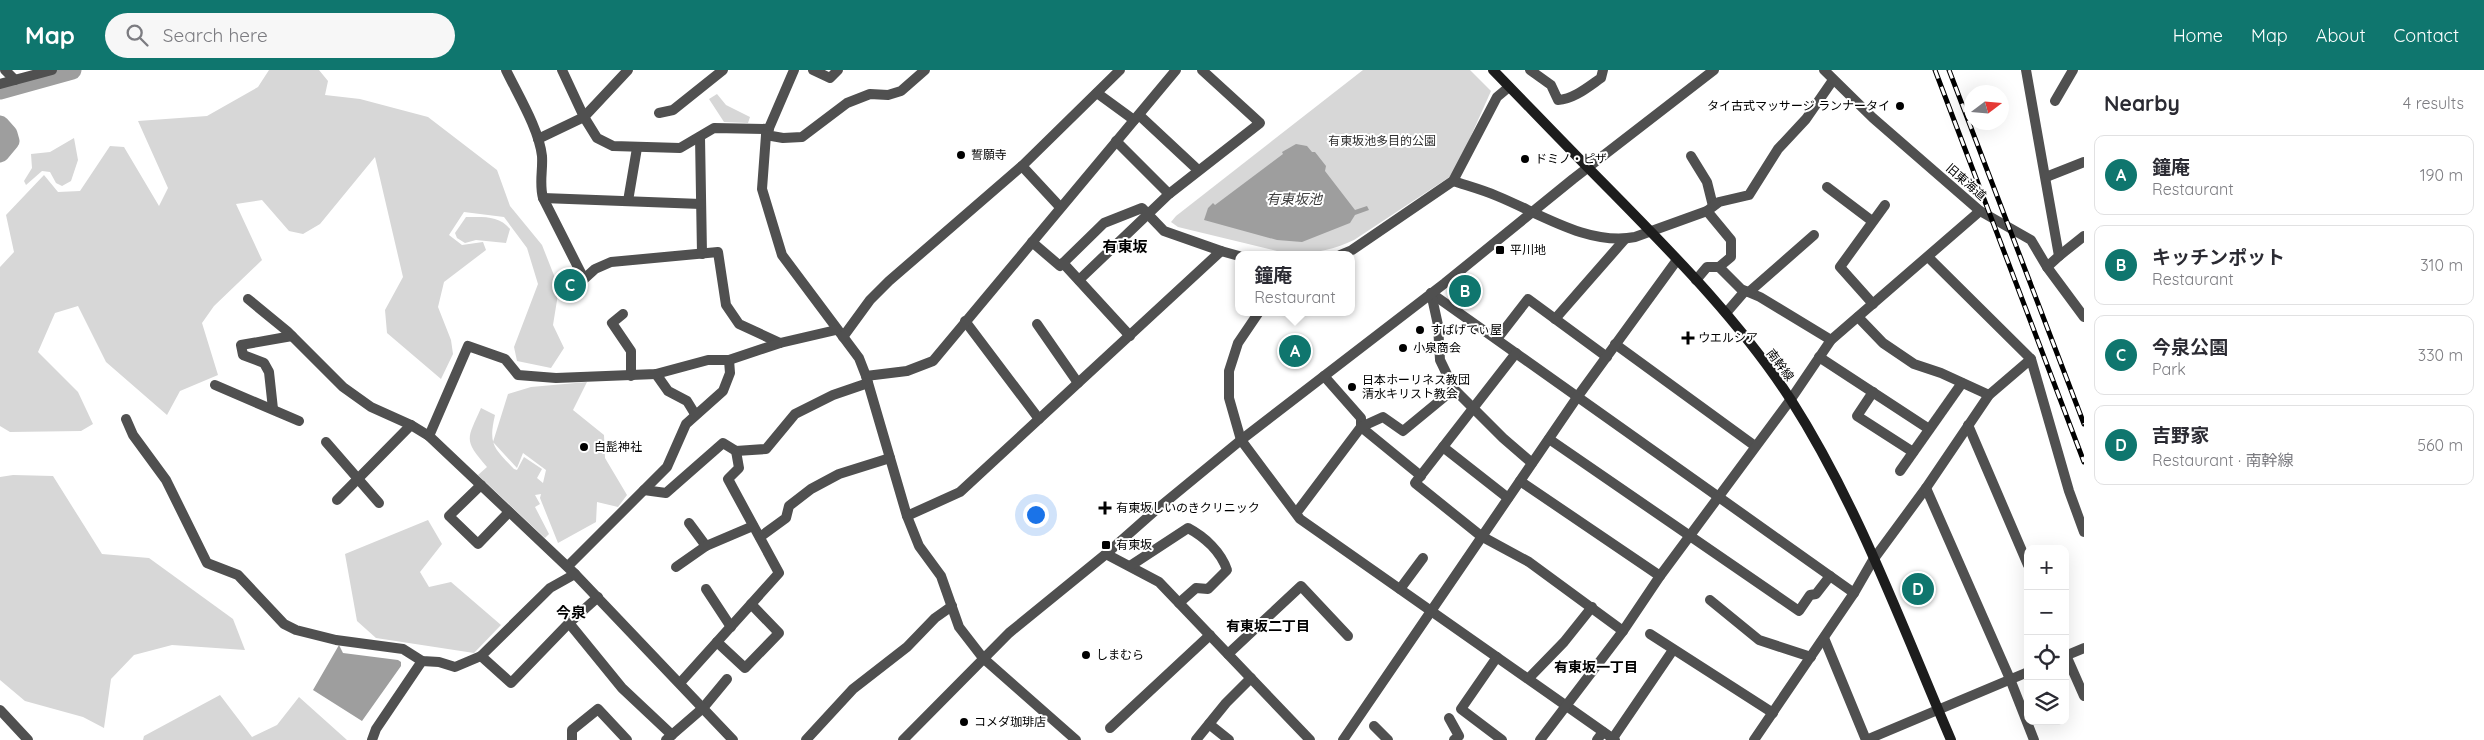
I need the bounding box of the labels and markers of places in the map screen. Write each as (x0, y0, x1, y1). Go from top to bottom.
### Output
place label: タイ古式マッサージ ランナータイ (1707, 98, 1890, 113)
marker: タイ古式マッサージ ランナータイ (1894, 100, 1906, 112)
place label: 誓願寺 (971, 147, 1007, 162)
marker: 誓願寺 (955, 149, 967, 161)
place label: ドミノ・ピザ (1535, 151, 1607, 166)
marker: ドミノ・ピザ (1519, 153, 1531, 165)
place label: 平川地 (1510, 242, 1546, 257)
marker: 平川地 (1494, 244, 1506, 256)
pin: C (554, 266, 586, 304)
pin: B (1449, 272, 1481, 310)
place label: すぱげてぃ屋 (1430, 322, 1502, 337)
marker: すぱげてぃ屋 (1414, 324, 1426, 336)
place label: ウエルシア (1698, 330, 1758, 345)
pin: A (1279, 332, 1311, 370)
marker: ウエルシア (1682, 332, 1694, 344)
place label: 小泉商会 (1413, 340, 1461, 355)
marker: 小泉商会 (1397, 342, 1409, 354)
place label: 日本ホーリネス教団 清水キリスト教会 (1362, 372, 1470, 401)
marker: 日本ホーリネス教団 清水キリスト教会 (1346, 381, 1358, 393)
place label: 白髭神社 (594, 439, 642, 454)
marker: 白髭神社 (578, 441, 590, 453)
place label: 有東坂しいのきクリニック (1116, 500, 1260, 515)
marker: 有東坂しいのきクリニック (1098, 501, 1112, 515)
place label: 有東坂 (1116, 537, 1152, 552)
marker: 有東坂 (1100, 539, 1112, 551)
pin: D (1902, 570, 1934, 608)
place label: しまむら (1096, 647, 1144, 662)
marker: しまむら (1080, 649, 1092, 661)
place label: コメダ珈琲店 (974, 714, 1046, 729)
marker: コメダ珈琲店 (958, 716, 970, 728)

